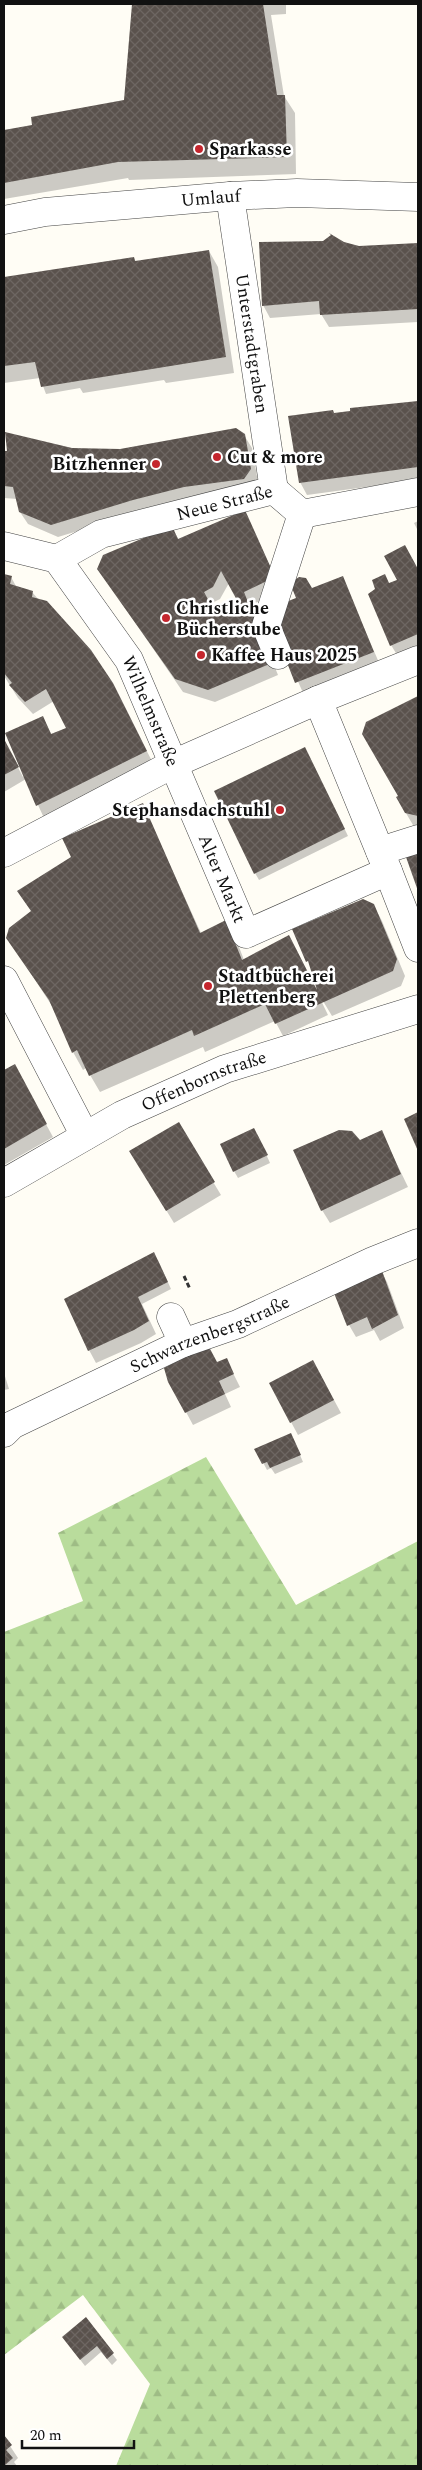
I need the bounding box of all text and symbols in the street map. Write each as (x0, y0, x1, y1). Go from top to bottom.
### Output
place label: Sparkasse (209, 136, 291, 163)
marker: Sparkasse (193, 143, 205, 155)
street label: Umlauf (180, 182, 243, 214)
street label: Unterstadtgraben (228, 272, 275, 415)
place label: Cut & more (227, 444, 323, 471)
place label: Bitzhenner (53, 451, 146, 478)
marker: Cut & more (211, 451, 223, 463)
marker: Bitzhenner (150, 458, 162, 470)
street label: Neue Straße (174, 478, 276, 528)
place label: Christliche Bücherstube (176, 595, 281, 643)
marker: Christliche Bücherstube (160, 612, 172, 624)
place label: Kaffee Haus 2025 (211, 642, 357, 669)
marker: Kaffee Haus 2025 (195, 649, 207, 661)
street label: Wilhelmstraße (115, 651, 186, 771)
place label: Stephansdachstuhl (112, 797, 270, 824)
marker: Stephansdachstuhl (274, 804, 286, 816)
street label: Alter Markt (191, 830, 253, 927)
place label: Stadtbücherei Plettenberg (218, 963, 334, 1011)
marker: Stadtbücherei Plettenberg (202, 980, 214, 992)
street label: Offenbornstraße (137, 1044, 270, 1119)
street label: Schwarzenbergstraße (125, 1289, 294, 1381)
scale bar (22, 2418, 135, 2450)
text: 20 m (30, 2424, 62, 2447)

